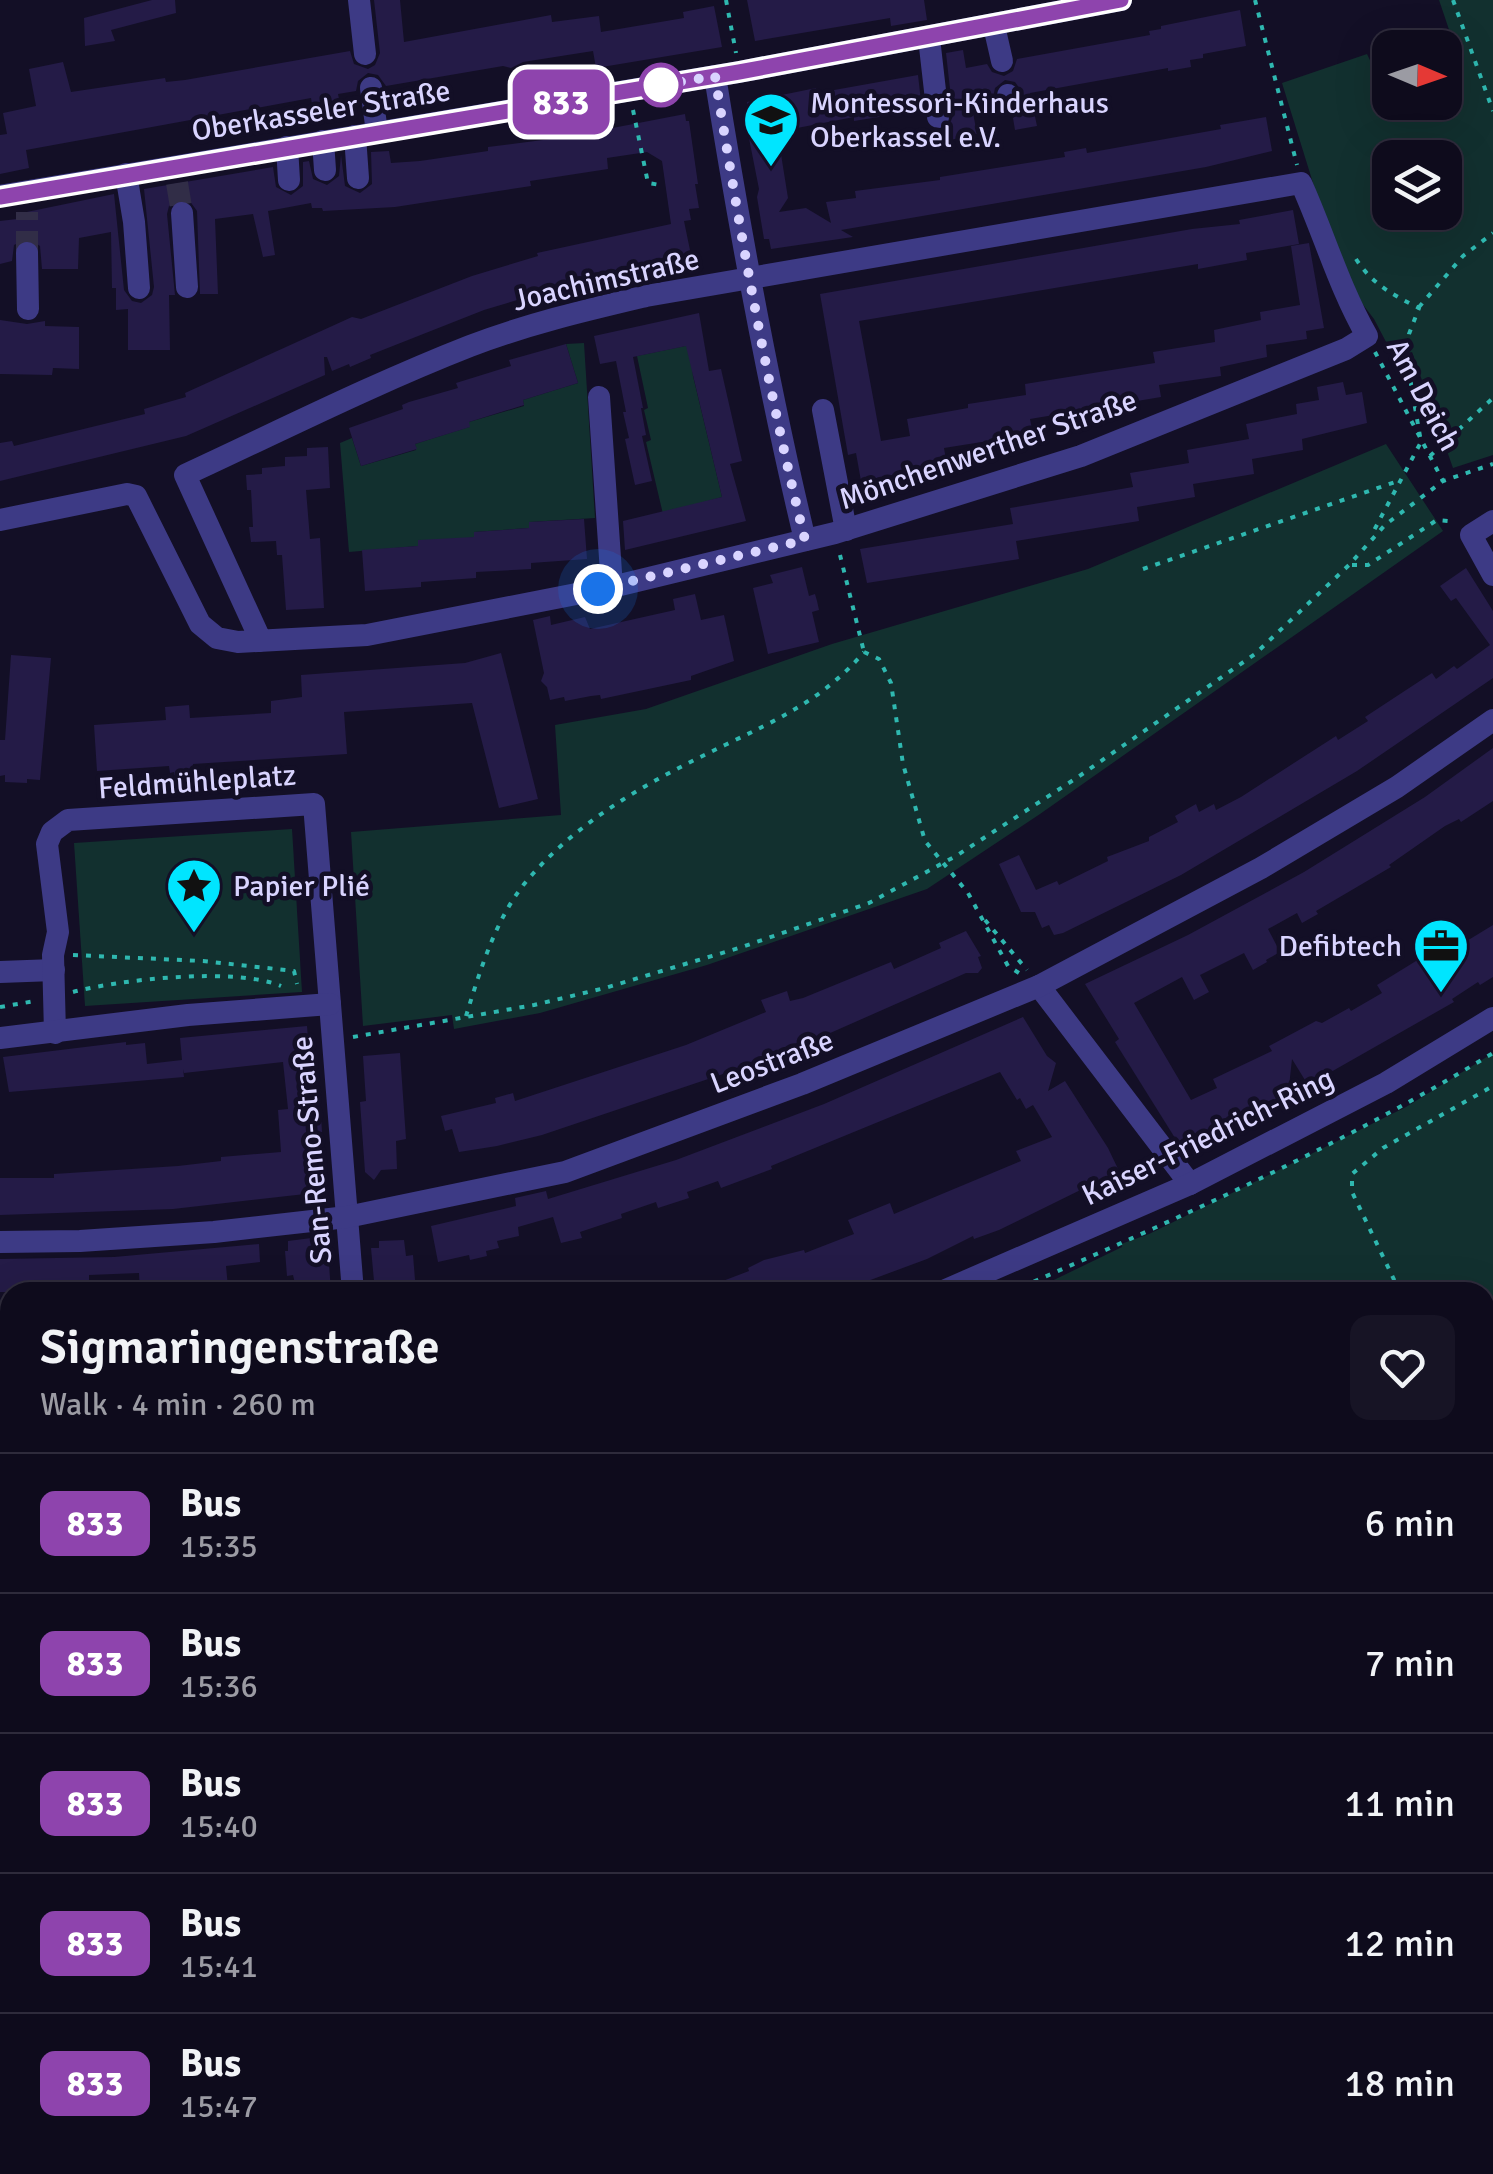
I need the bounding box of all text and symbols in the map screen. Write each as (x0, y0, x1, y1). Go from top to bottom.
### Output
north arrow (1372, 30, 1462, 120)
map controls (1372, 30, 1462, 230)
unlabelled marker (640, 64, 682, 106)
line badge: 833 (504, 70, 618, 134)
street label: Oberkasseler Straße (189, 72, 453, 150)
text: 833 (533, 81, 589, 124)
place label: Montessori-Kinderhaus Oberkassel e.V. (810, 85, 1109, 156)
school or university icon: Montessori-Kinderhaus Oberkassel e.V. (741, 90, 801, 169)
button: layers (1372, 140, 1462, 230)
street label: Joachimstraße (509, 241, 703, 319)
street label: Am Deich (1378, 332, 1468, 458)
street label: Mönchenwerther Straße (834, 382, 1142, 518)
your location (573, 564, 623, 614)
street label: Feldmühleplatz (97, 757, 297, 807)
place icon: Papier Plié (164, 856, 224, 935)
place label: Papier Plié (233, 868, 370, 905)
office icon: Defibtech (1411, 916, 1471, 995)
place label: Defibtech (1279, 928, 1402, 965)
street label: Leostraße (705, 1022, 839, 1102)
street label: San-Remo-Straße (284, 1035, 340, 1265)
street label: Kaiser-Friedrich-Ring (1076, 1060, 1340, 1214)
button: heart (1350, 1315, 1455, 1420)
text: Sigmaringenstraße (40, 1318, 440, 1377)
text: Walk · 4 min · 260 m (40, 1385, 316, 1424)
text: Bus (180, 1480, 241, 1527)
text: 6 min (1365, 1500, 1455, 1547)
text: 833 (67, 1502, 123, 1545)
text: 15:35 (180, 1527, 258, 1566)
text: Bus (180, 1620, 241, 1667)
text: 7 min (1365, 1640, 1455, 1687)
text: 833 (67, 1642, 123, 1685)
text: 15:36 (180, 1667, 258, 1706)
text: Bus (180, 1760, 241, 1807)
text: 11 min (1344, 1780, 1455, 1827)
text: 833 (67, 1782, 123, 1825)
text: 15:40 (180, 1807, 258, 1846)
text: Bus (180, 1900, 241, 1947)
text: 12 min (1344, 1920, 1455, 1967)
text: 833 (67, 1922, 123, 1965)
text: 15:41 (180, 1947, 258, 1986)
text: Bus (180, 2040, 241, 2087)
text: 18 min (1344, 2060, 1455, 2107)
text: 833 (67, 2062, 123, 2105)
text: 15:47 (180, 2087, 258, 2126)

